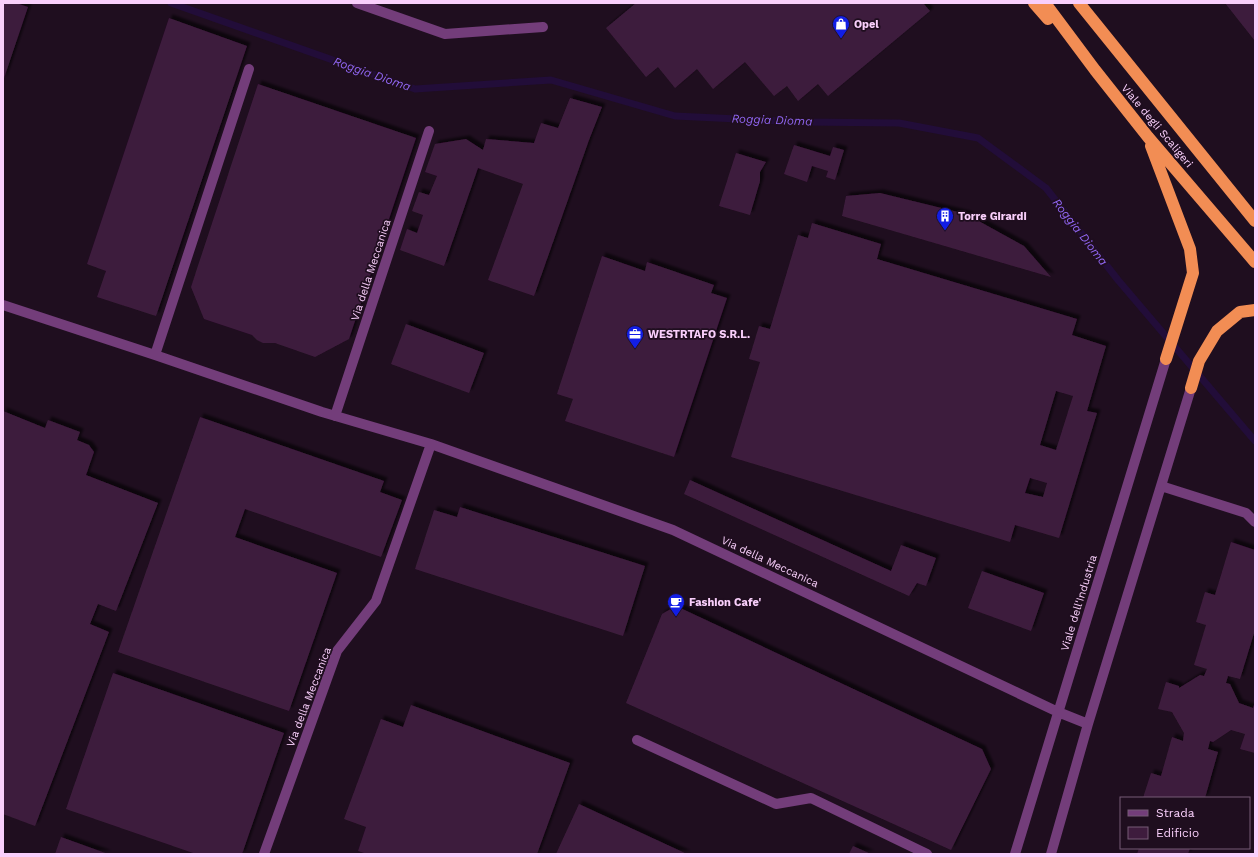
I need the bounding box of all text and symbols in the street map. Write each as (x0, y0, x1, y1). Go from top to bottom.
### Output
shop icon: Opel (831, 14, 851, 39)
place label: Opel (854, 18, 879, 31)
water label: Roggia Dioma (331, 54, 413, 94)
street label: Viale degli Scaligeri (1119, 82, 1196, 170)
water label: Roggia Dioma (731, 112, 813, 128)
water label: Roggia Dioma (1050, 196, 1111, 269)
building icon: Torre Girardi (935, 206, 955, 231)
place label: Torre Girardi (958, 210, 1027, 223)
street label: Via della Meccanica (348, 218, 394, 322)
office icon: WESTRTAFO S.R.L. (625, 324, 645, 349)
place label: WESTRTAFO S.R.L. (648, 328, 750, 341)
street label: Via della Meccanica (719, 534, 821, 590)
street label: Viale dell'Industria (1058, 553, 1100, 653)
cafe icon: Fashion Cafe' (666, 592, 686, 617)
place label: Fashion Cafe' (689, 596, 761, 609)
street label: Via della Meccanica (284, 645, 334, 749)
legend (1120, 797, 1250, 849)
text: Strada (1156, 806, 1195, 820)
text: Edificio (1156, 826, 1199, 840)

